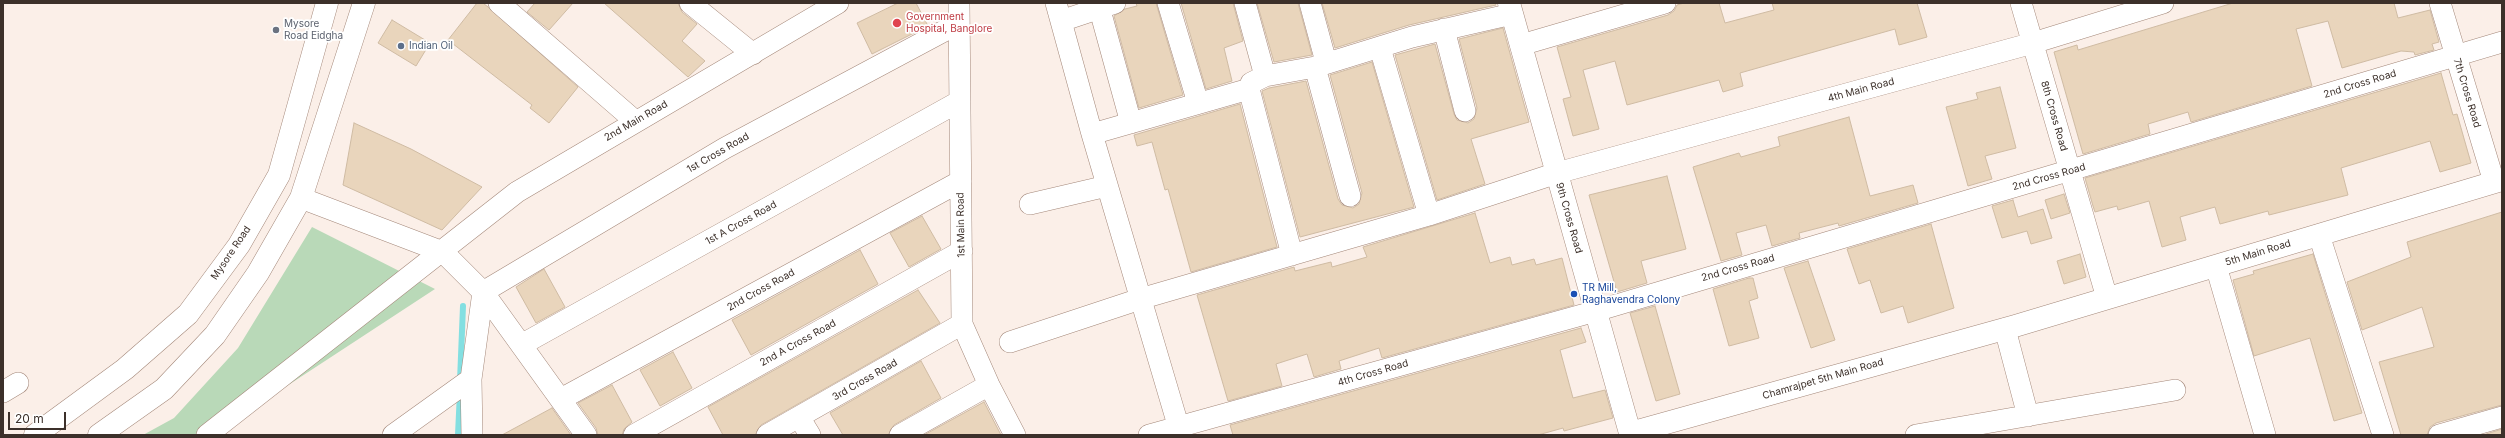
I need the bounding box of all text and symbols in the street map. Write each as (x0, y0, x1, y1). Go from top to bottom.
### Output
place label: Government Hospital, Banglore (906, 11, 992, 34)
marker: Government Hospital, Banglore (891, 17, 903, 29)
place label: Mysore Road Eidgha (284, 18, 343, 42)
marker: Mysore Road Eidgha (271, 25, 281, 35)
place label: Indian Oil (409, 40, 453, 52)
marker: Indian Oil (396, 41, 406, 51)
street label: 7th Cross Road (2451, 57, 2483, 129)
street label: 2nd Cross Road (2322, 67, 2398, 101)
street label: 4th Main Road (1826, 75, 1896, 105)
street label: 8th Cross Road (2038, 79, 2070, 153)
street label: 2nd Main Road (602, 98, 670, 144)
street label: 1st Cross Road (685, 130, 751, 176)
street label: 2nd Cross Road (2011, 161, 2087, 193)
street label: 9th Cross Road (1553, 181, 1585, 255)
street label: 1st Main Road (954, 192, 968, 258)
street label: 1st A Cross Road (703, 198, 779, 248)
street label: Mysore Road (209, 224, 253, 282)
street label: 5th Main Road (2224, 237, 2292, 269)
street label: 2nd Cross Road (1700, 252, 1776, 284)
street label: 2nd Cross Road (725, 266, 797, 314)
place label: TR Mill, Raghavendra Colony (1582, 282, 1680, 306)
marker: TR Mill, Raghavendra Colony (1569, 289, 1579, 299)
street label: 2nd A Cross Road (758, 317, 838, 369)
street label: Chamrajpet 5th Main Road (1761, 356, 1885, 402)
street label: 3rd Cross Road (830, 357, 900, 403)
street label: 4th Cross Road (1336, 357, 1410, 389)
scale bar (10, 404, 68, 430)
text: 20 m (15, 411, 44, 426)

